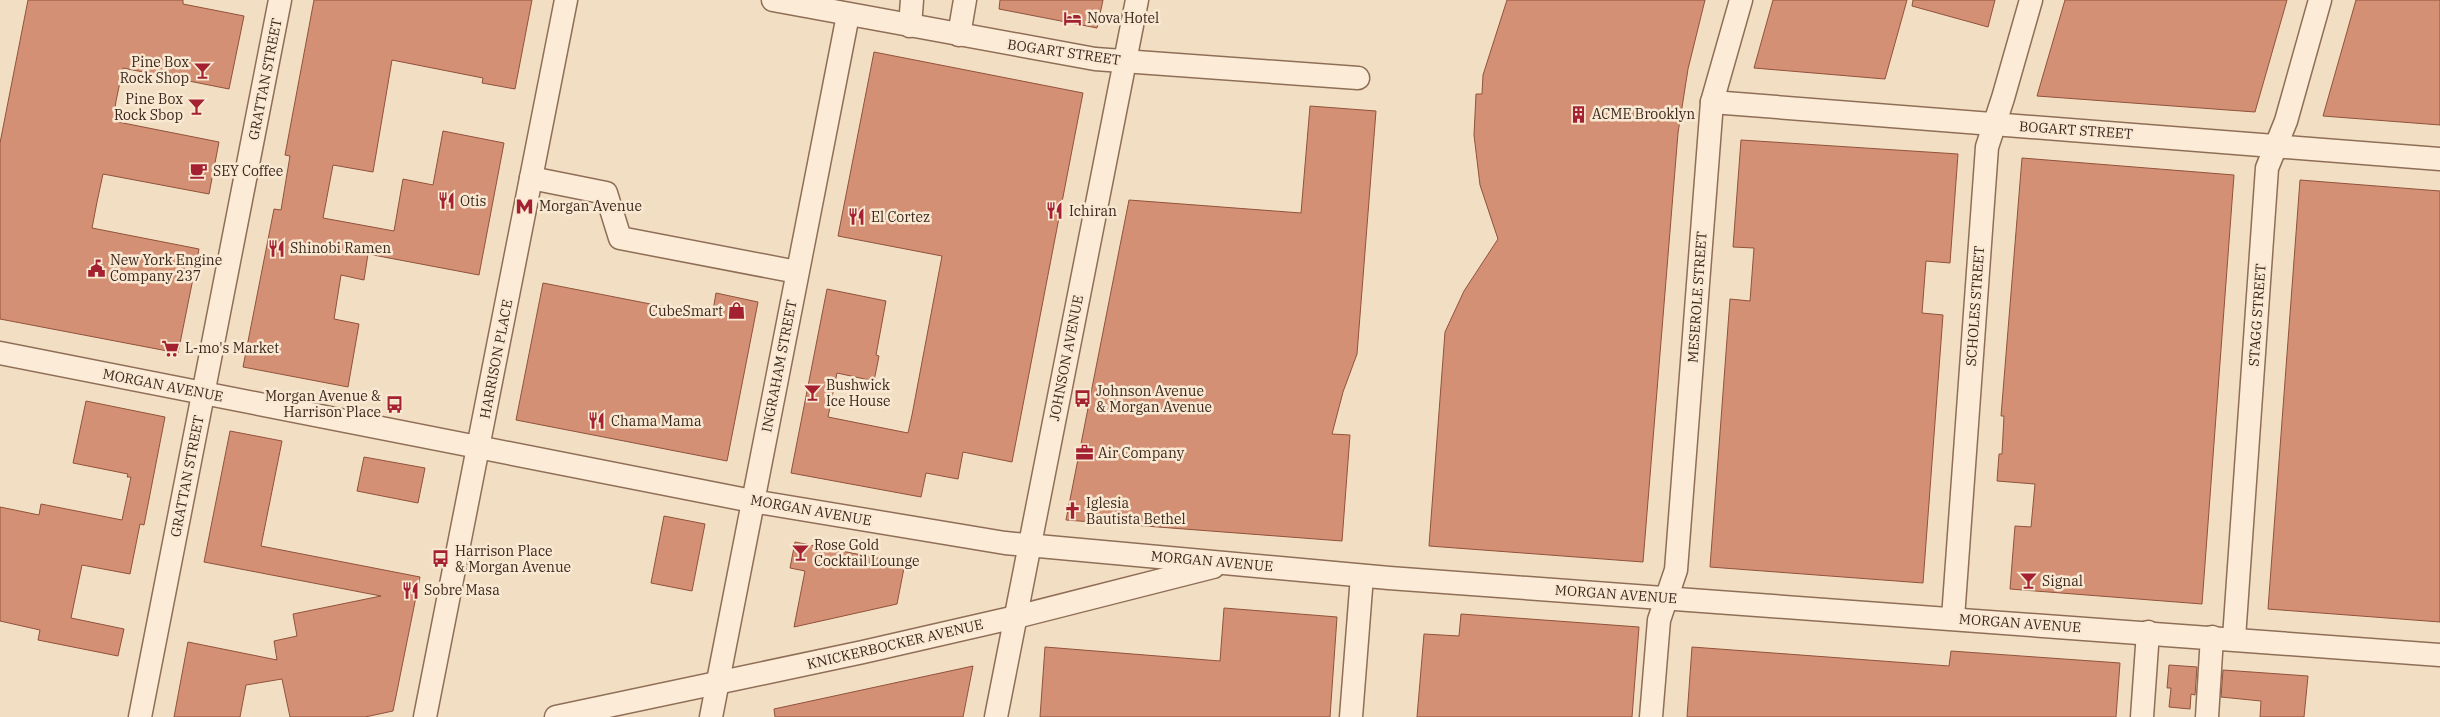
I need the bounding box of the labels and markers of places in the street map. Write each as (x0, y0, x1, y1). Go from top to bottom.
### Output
hotel icon: Nova Hotel (1063, 8, 1083, 28)
place label: Nova Hotel (1087, 9, 1159, 27)
place label: Pine Box Rock Shop (120, 53, 189, 87)
bar icon: Pine Box Rock Shop (193, 60, 213, 80)
place label: Pine Box Rock Sbop (114, 90, 183, 124)
bar icon: Pine Box Rock Sbop (187, 97, 207, 117)
building icon: ACME Brooklyn (1568, 104, 1588, 124)
place label: ACME Brooklyn (1592, 105, 1695, 123)
cafe icon: SEY Coffee (189, 161, 209, 181)
place label: SEY Coffee (213, 162, 283, 180)
restaurant icon: Otis (436, 191, 456, 211)
place label: Otis (460, 192, 486, 210)
metro station icon: Morgan Avenue (515, 196, 535, 216)
place label: Morgan Avenue (539, 197, 642, 215)
restaurant icon: Ichiran (1045, 201, 1065, 221)
place label: Ichiran (1069, 202, 1117, 220)
restaurant icon: El Cortez (847, 207, 867, 227)
place label: El Cortez (871, 208, 930, 226)
restaurant icon: Shinobi Ramen (266, 238, 286, 258)
place label: Shinobi Ramen (290, 239, 391, 257)
place label: New York Engine Company 237 (110, 251, 222, 285)
public building icon: New York Engine Company 237 (86, 258, 106, 278)
shop icon: CubeSmart (727, 301, 747, 321)
place label: CubeSmart (649, 302, 723, 320)
supermarket icon: L-mo's Market (161, 338, 181, 358)
place label: L-mo's Market (185, 339, 279, 357)
place label: Bushwick Ice House (826, 376, 891, 410)
place label: Johnson Avenue & Morgan Avenue (1096, 382, 1212, 416)
bar icon: Bushwick Ice House (802, 383, 822, 403)
place label: Morgan Avenue & Harrison Place (265, 387, 381, 421)
bus stop icon: Johnson Avenue & Morgan Avenue (1072, 389, 1092, 409)
bus stop icon: Morgan Avenue & Harrison Place (385, 394, 405, 414)
restaurant icon: Chama Mama (587, 411, 607, 431)
place label: Chama Mama (611, 412, 702, 430)
office icon: Air Company (1074, 443, 1094, 463)
place label: Air Company (1098, 444, 1185, 462)
place label: Iglesia Bautista Bethel (1086, 494, 1186, 528)
church icon: Iglesia Bautista Bethel (1062, 501, 1082, 521)
place label: Rose Gold Cocktail Lounge (814, 536, 920, 570)
place label: Harrison Place & Morgan Avenue (455, 542, 571, 576)
bar icon: Rose Gold Cocktail Lounge (790, 543, 810, 563)
bus stop icon: Harrison Place & Morgan Avenue (431, 549, 451, 569)
bar icon: Signal (2018, 571, 2038, 591)
place label: Signal (2042, 572, 2083, 590)
restaurant icon: Sobre Masa (400, 580, 420, 600)
place label: Sobre Masa (424, 581, 500, 599)

